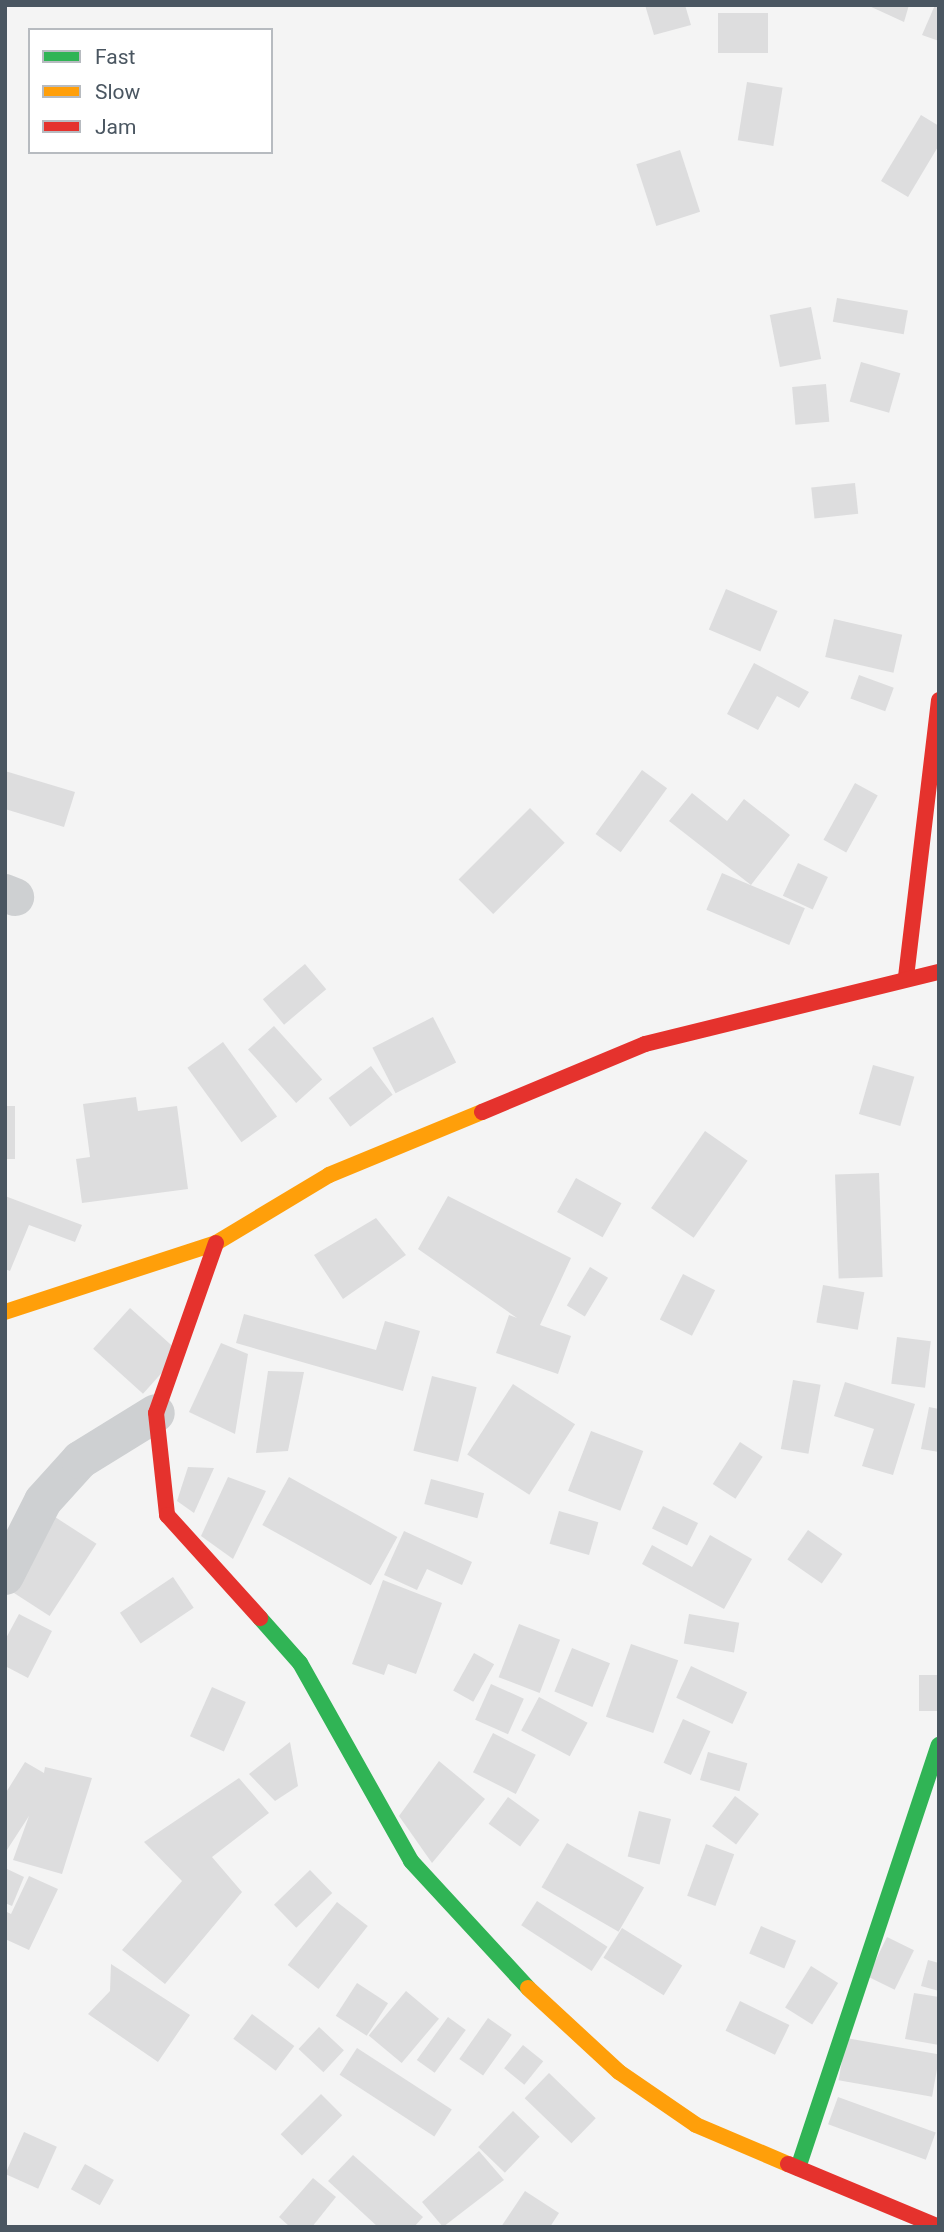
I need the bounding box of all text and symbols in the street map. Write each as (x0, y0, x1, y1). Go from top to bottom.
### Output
legend (28, 28, 273, 154)
text: Fast (95, 45, 135, 69)
text: Slow (95, 80, 140, 104)
text: Jam (95, 115, 136, 139)

